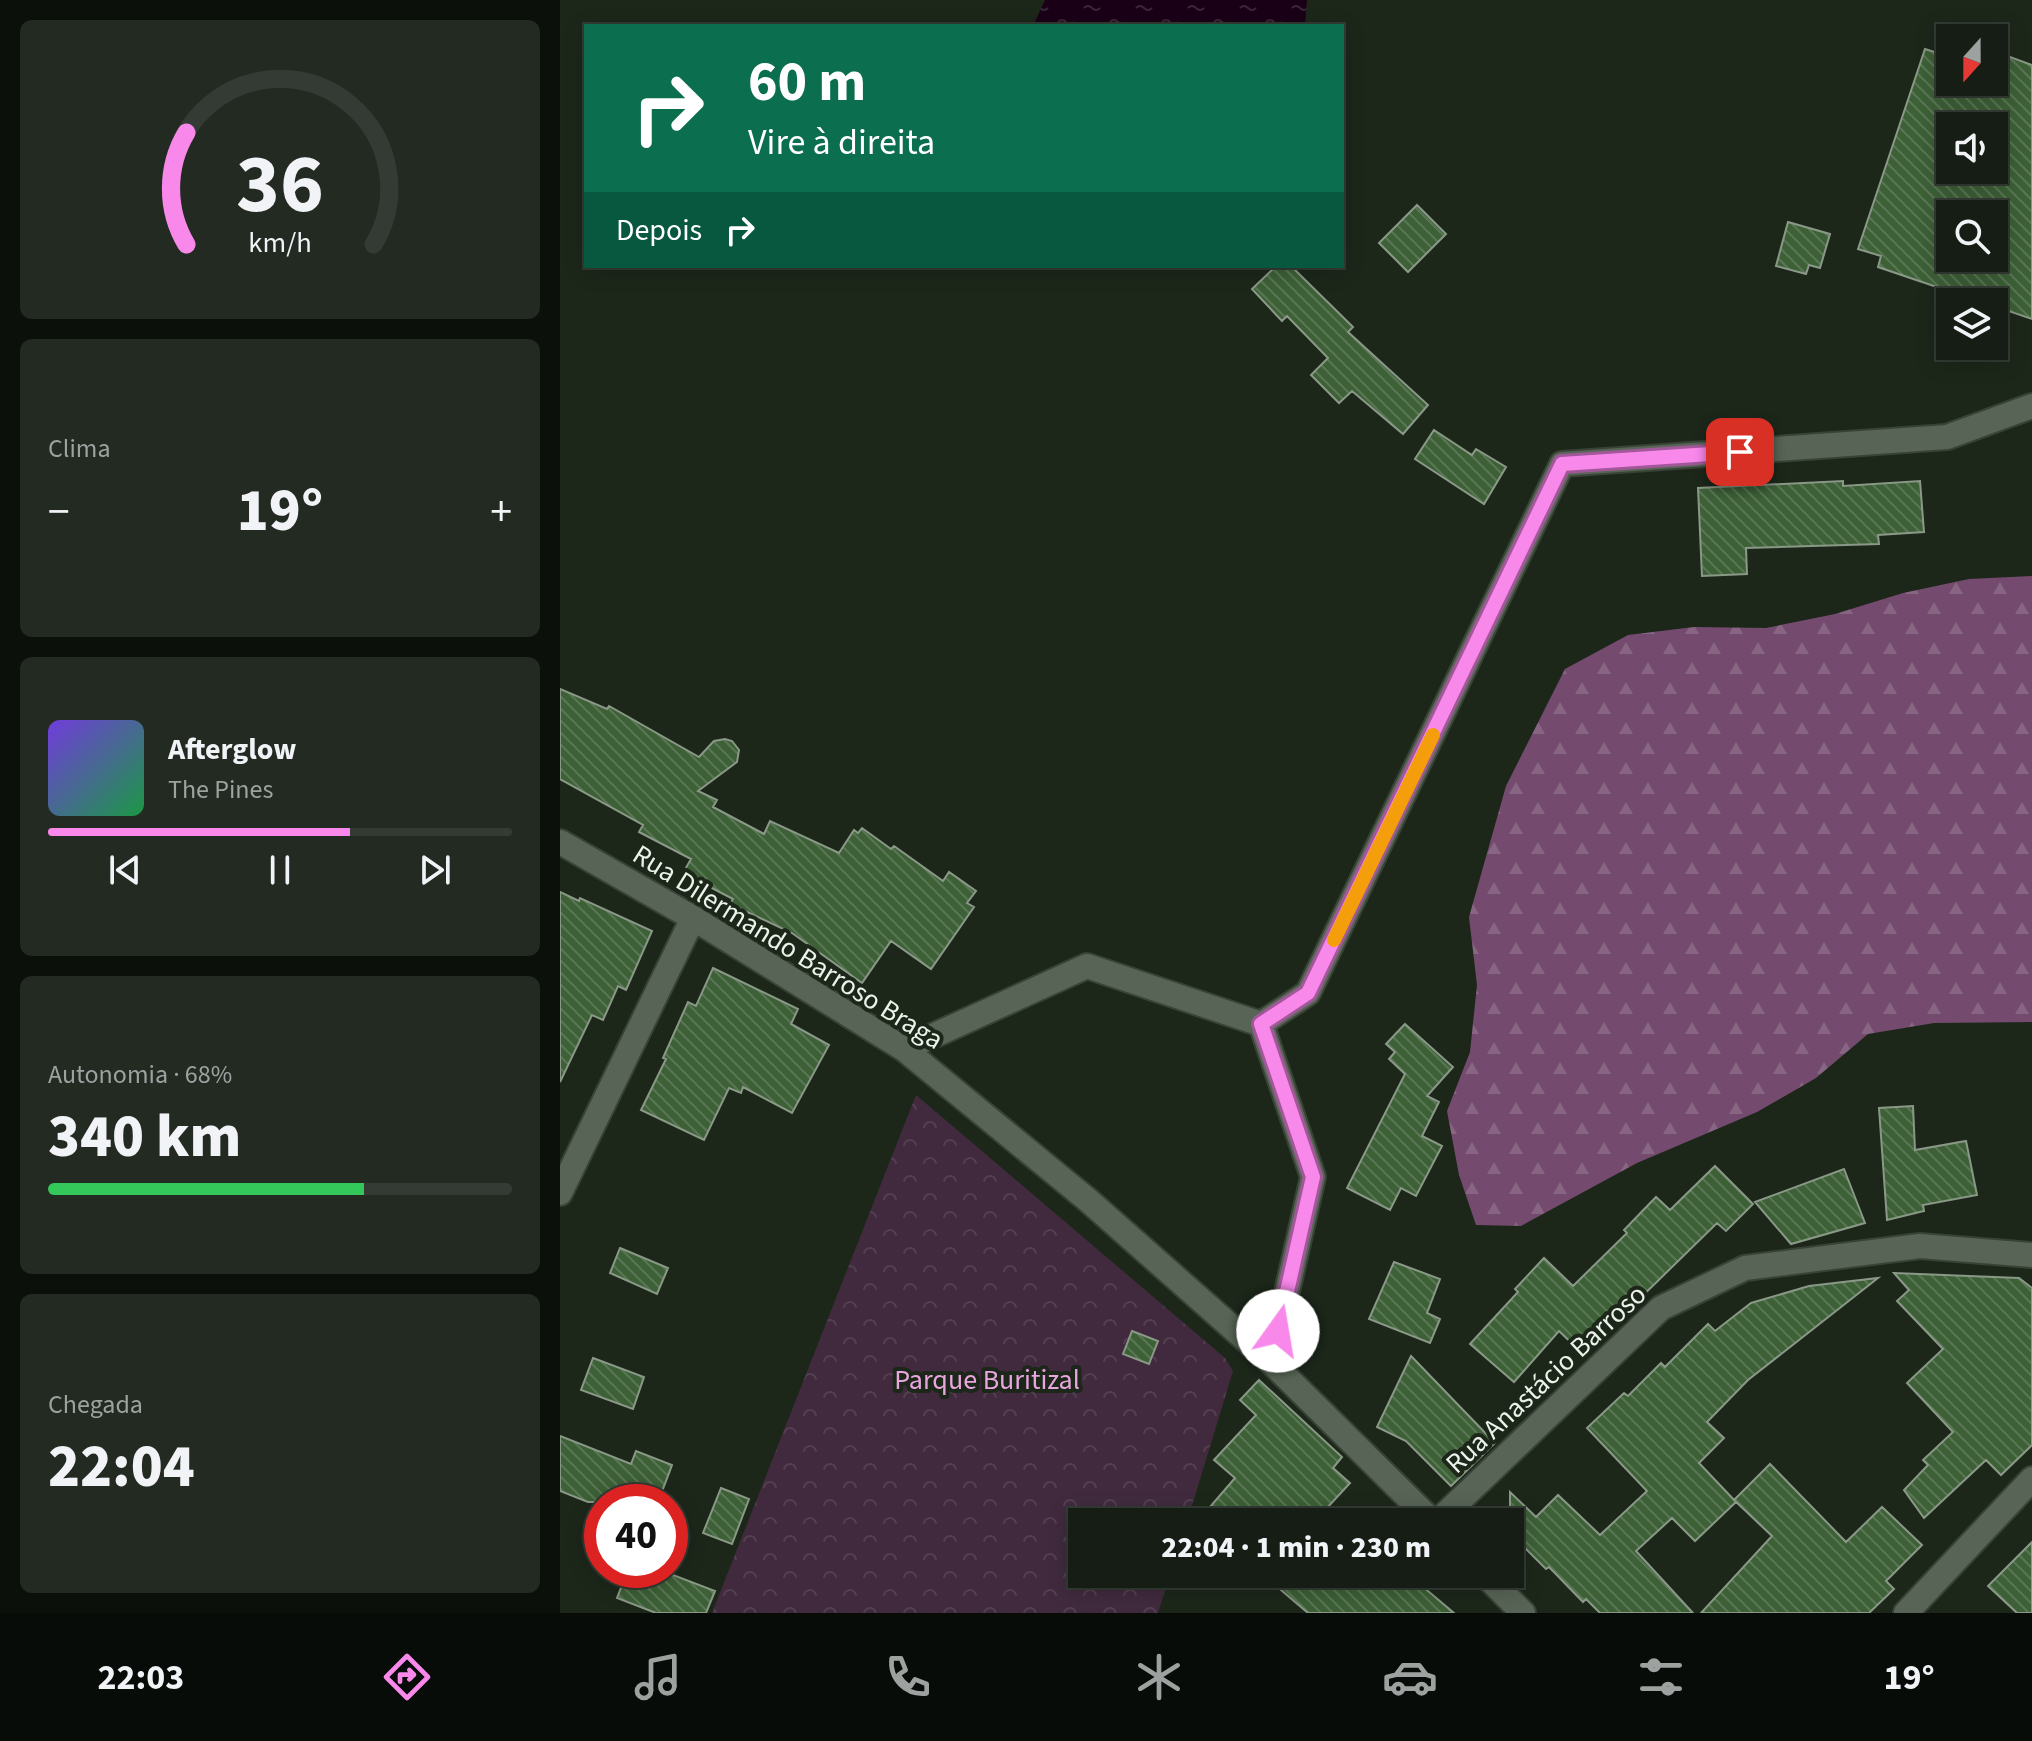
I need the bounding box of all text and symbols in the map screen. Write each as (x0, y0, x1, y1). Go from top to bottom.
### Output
north arrow (1936, 24, 2008, 96)
map controls (1936, 24, 2008, 360)
text: 60 m (748, 43, 866, 122)
icon: right (616, 56, 720, 160)
button: sound (1936, 112, 2008, 184)
text: Vire à direita (748, 117, 935, 168)
text: 36 (236, 126, 324, 244)
button: search (1936, 200, 2008, 272)
icon: right (718, 208, 762, 252)
text: Depois (616, 209, 702, 252)
text: km/h (248, 223, 312, 263)
button: layers (1936, 288, 2008, 360)
pin (1706, 418, 1774, 486)
text: Clima (48, 430, 111, 467)
icon: arrive (1718, 430, 1762, 474)
text: 19° (237, 469, 323, 554)
text: − (48, 481, 70, 544)
text: + (490, 481, 512, 544)
text: Afterglow (168, 728, 296, 771)
text: The Pines (168, 771, 273, 808)
street label: Rua Dilermando Barroso Braga (625, 835, 951, 1059)
icon: previous (103, 848, 147, 892)
icon: pause (258, 848, 302, 892)
icon: next (413, 848, 457, 892)
text: Autonomia · 68% (48, 1056, 232, 1093)
text: 340 km (48, 1095, 241, 1180)
street label: Rua Anastácio Barroso (1437, 1275, 1655, 1483)
position arrow (1236, 1289, 1320, 1373)
park label: Parque Buritizal (894, 1360, 1080, 1400)
text: Chegada (48, 1386, 143, 1423)
text: 22:04 (48, 1425, 195, 1510)
speed limit sign: 40 (584, 1484, 688, 1588)
text: 22:04 · 1 min · 230 m (1161, 1526, 1431, 1569)
icon: directions (379, 1649, 435, 1705)
icon: music (630, 1649, 686, 1705)
icon: phone (880, 1649, 936, 1705)
icon: climate (1131, 1649, 1187, 1705)
icon: car (1382, 1649, 1438, 1705)
icon: filters (1633, 1649, 1689, 1705)
text: 22:03 (97, 1652, 184, 1703)
text: 19° (1883, 1652, 1935, 1703)

